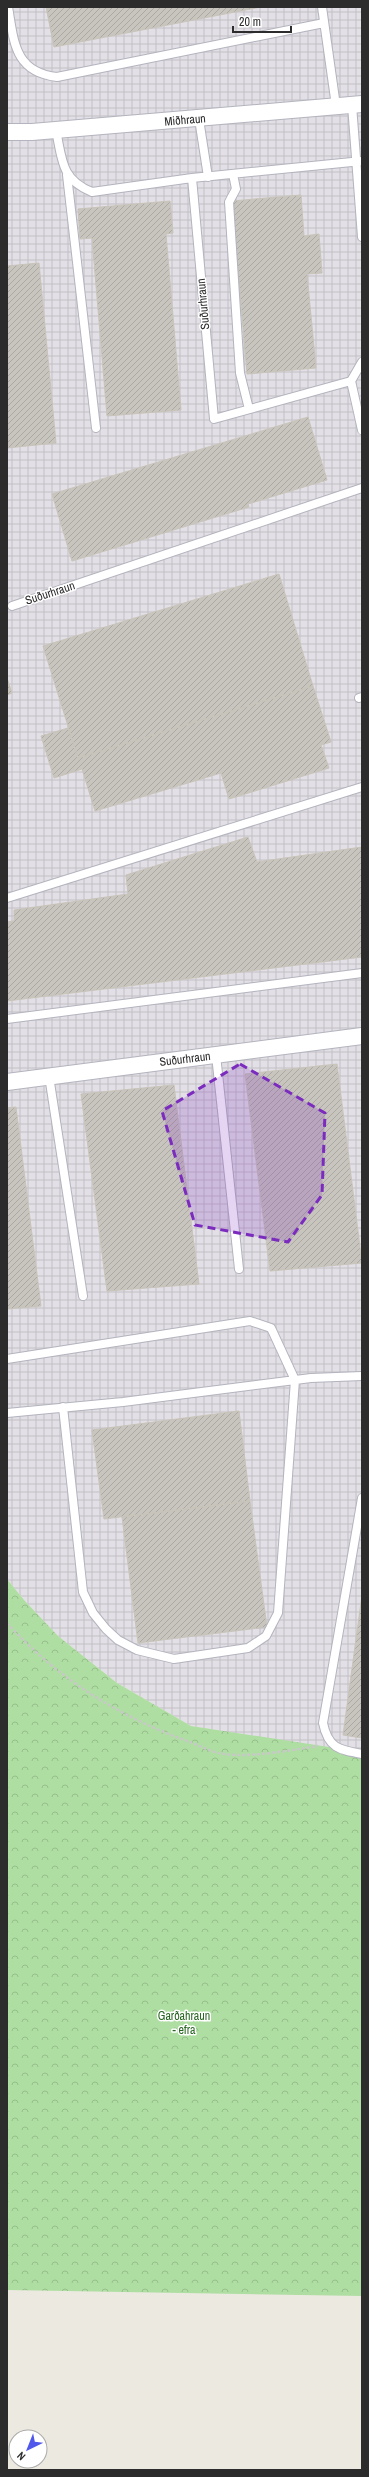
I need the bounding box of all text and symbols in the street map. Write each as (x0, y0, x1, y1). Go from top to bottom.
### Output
scale bar (233, 8, 291, 34)
text: 20 m (239, 14, 261, 30)
street label: Miðhraun (164, 110, 206, 130)
street label: Suðurhraun (193, 278, 213, 330)
street label: Suðurhraun (23, 577, 77, 609)
street label: Suðurhraun (159, 1048, 211, 1070)
park label: Garðahraun - efra (158, 2008, 210, 2038)
north arrow (8, 2429, 48, 2469)
text: N (14, 2449, 28, 2464)

